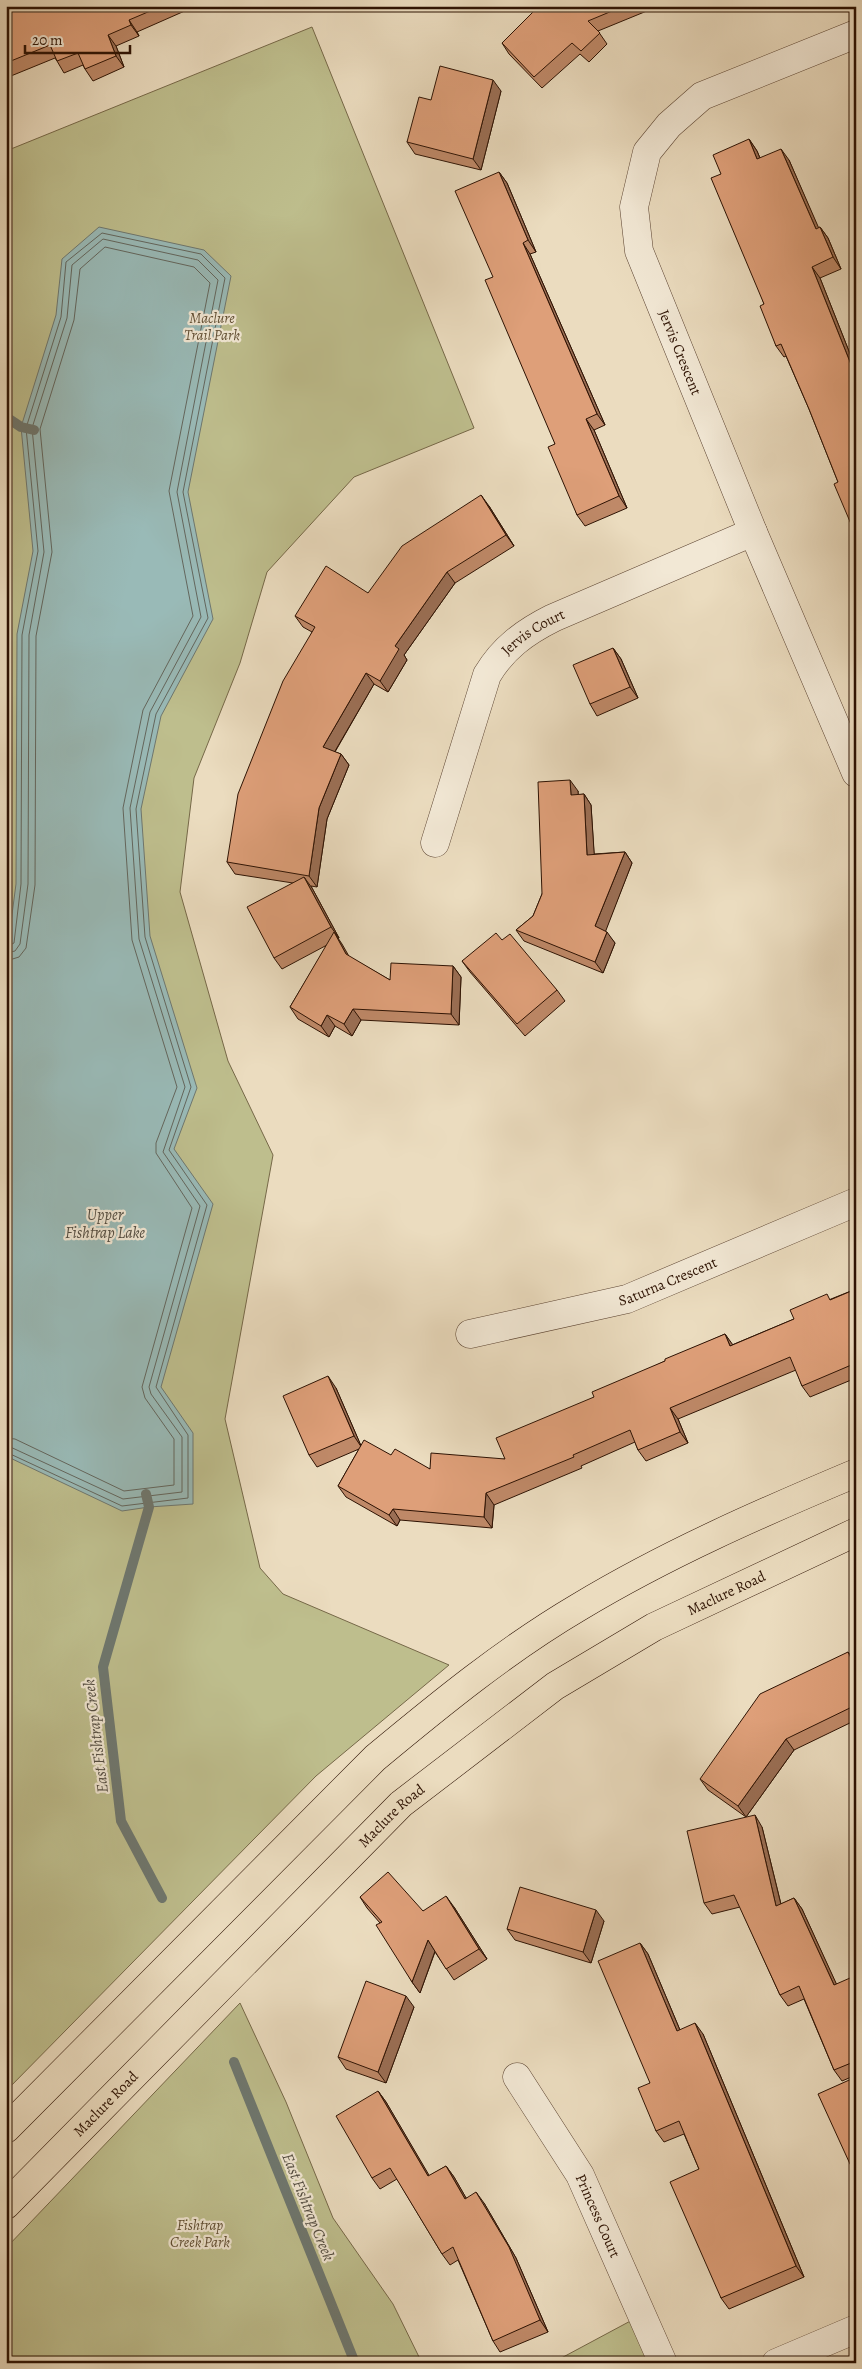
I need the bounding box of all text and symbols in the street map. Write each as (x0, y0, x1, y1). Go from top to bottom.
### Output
scale bar (25, 22, 130, 54)
text: 20 m (32, 30, 63, 50)
street label: Jervis Crescent (654, 307, 706, 398)
park label: Maclure Trail Park (184, 308, 240, 345)
street label: Jervis Court (497, 604, 568, 660)
water label: Upper Fishtrap Lake (65, 1204, 145, 1244)
street label: Saturna Crescent (617, 1252, 720, 1311)
street label: Maclure Road (684, 1566, 770, 1620)
water label: East Fishtrap Creek (78, 1678, 114, 1794)
street label: Maclure Road (354, 1779, 429, 1852)
street label: Maclure Road (69, 2066, 143, 2141)
water label: East Fishtrap Creek (276, 2150, 340, 2264)
street label: Princess Court (571, 2171, 625, 2261)
park label: Fishtrap Creek Park (170, 2215, 230, 2252)

